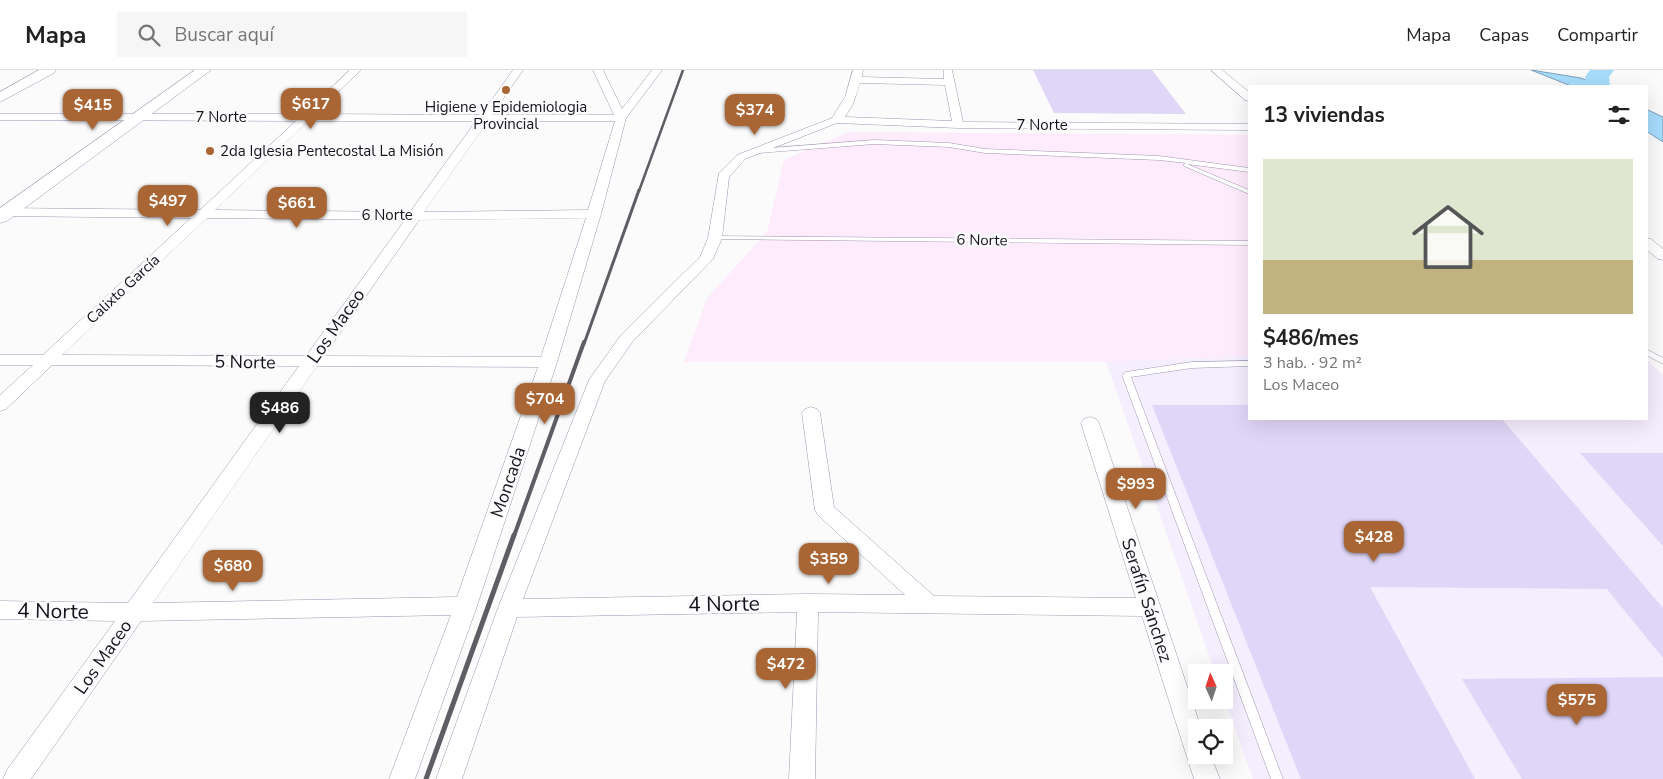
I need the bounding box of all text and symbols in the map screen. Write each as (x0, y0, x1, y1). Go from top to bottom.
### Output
search box (117, 12, 467, 57)
text: Mapa (25, 19, 87, 51)
icon: search (135, 21, 163, 49)
text: Buscar aquí (175, 22, 274, 48)
text: Mapa (1406, 23, 1451, 47)
text: Capas (1479, 23, 1529, 47)
text: Compartir (1557, 23, 1638, 47)
marker: Higiene y Epidemiologia Provincial (500, 84, 512, 96)
pin: $415 (63, 88, 123, 131)
pin: $617 (281, 88, 341, 130)
text: $617 (292, 93, 330, 115)
pin: $374 (725, 93, 785, 136)
text: $415 (74, 94, 112, 116)
place label: Higiene y Epidemiologia Provincial (425, 97, 587, 134)
text: $374 (736, 99, 774, 121)
text: 13 viviendas (1263, 101, 1385, 129)
icon: filters (1605, 101, 1633, 129)
street label: 7 Norte (195, 107, 247, 127)
street label: 7 Norte (1016, 115, 1068, 135)
place label: 2da Iglesia Pentecostal La Misión (220, 141, 443, 161)
marker: 2da Iglesia Pentecostal La Misión (204, 145, 216, 157)
pin: $497 (138, 184, 198, 227)
pin: $661 (267, 186, 327, 229)
text: $497 (149, 190, 187, 212)
text: $661 (278, 192, 316, 214)
icon: home (1403, 192, 1493, 282)
street label: 6 Norte (361, 205, 413, 225)
street label: 6 Norte (956, 230, 1008, 250)
street label: Calixto García (82, 250, 164, 328)
street label: Los Maceo (302, 284, 370, 368)
text: $486/mes (1263, 324, 1359, 352)
street label: 5 Norte (214, 349, 276, 375)
text: 3 hab. · 92 m² (1263, 352, 1362, 374)
text: Los Maceo (1263, 374, 1339, 396)
pin: $704 (515, 382, 575, 425)
text: $704 (526, 388, 564, 410)
pin: $486 (250, 392, 310, 434)
text: $486 (261, 397, 299, 419)
street label: Moncada (485, 443, 531, 521)
pin: $993 (1106, 468, 1166, 510)
text: $993 (1117, 473, 1155, 495)
pin: $428 (1344, 520, 1404, 563)
text: $428 (1355, 526, 1393, 548)
street label: Serafín Sánchez (1116, 535, 1178, 665)
pin: $359 (799, 542, 859, 585)
text: $359 (810, 548, 848, 570)
pin: $680 (203, 550, 263, 592)
text: $680 (214, 555, 252, 577)
street label: 4 Norte (688, 589, 760, 619)
street label: 4 Norte (17, 596, 89, 626)
street label: Los Maceo (69, 615, 137, 699)
pin: $472 (756, 648, 816, 690)
text: $472 (767, 653, 805, 675)
north arrow (1188, 664, 1232, 709)
map controls (1188, 664, 1233, 764)
pin: $575 (1547, 684, 1607, 726)
text: $575 (1558, 689, 1596, 711)
button: locate (1188, 719, 1233, 764)

